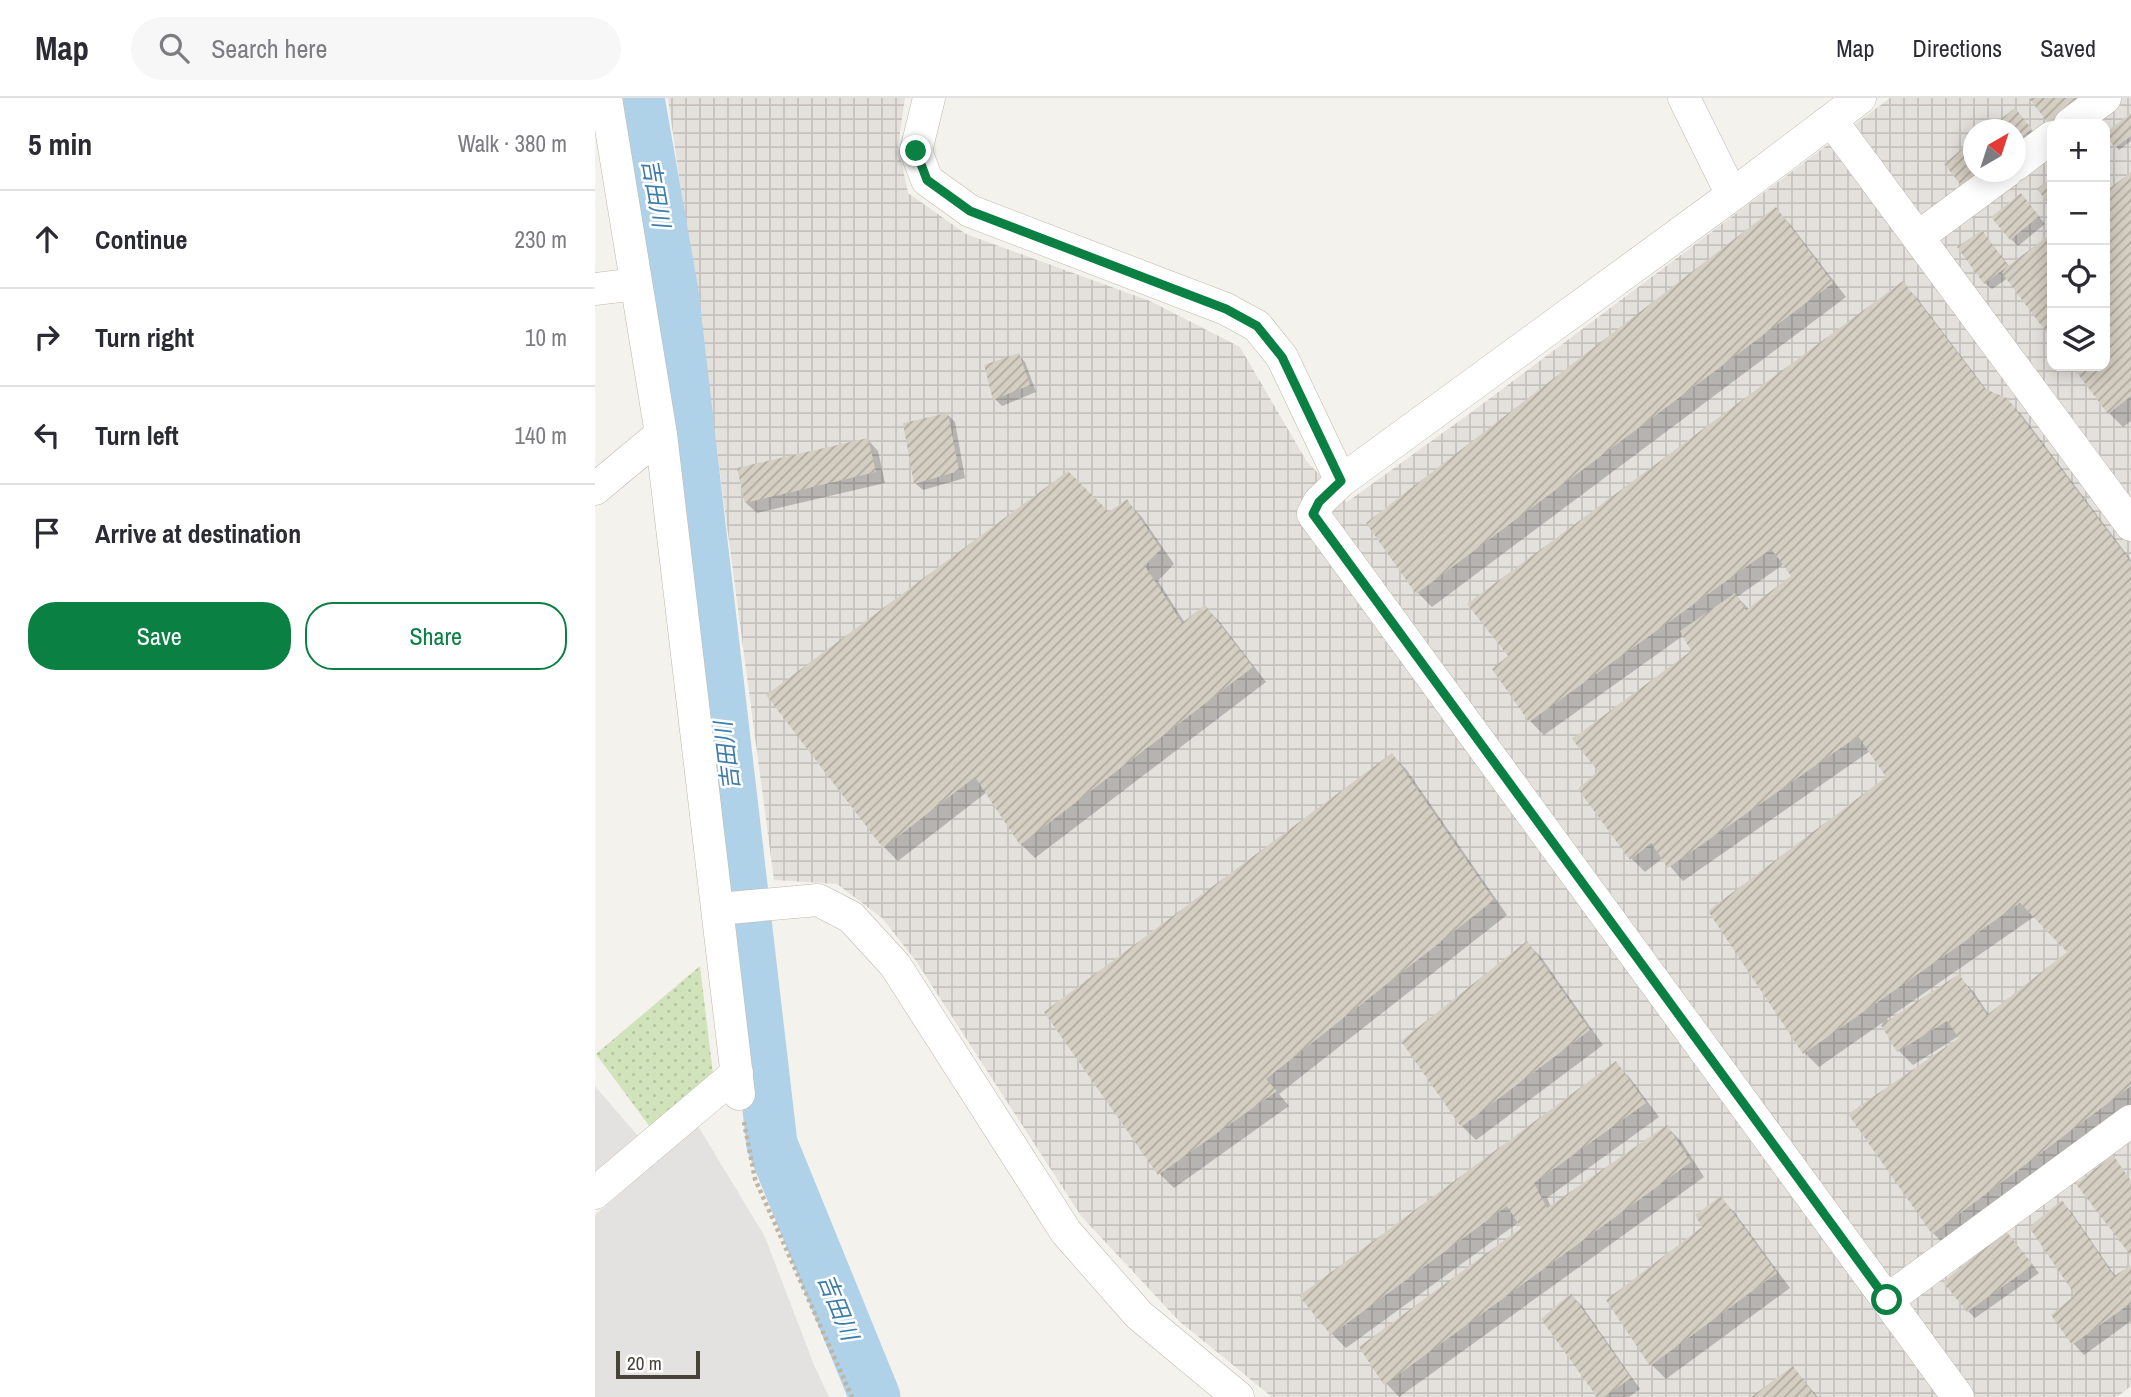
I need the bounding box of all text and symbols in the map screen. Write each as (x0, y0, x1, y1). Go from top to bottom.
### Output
search box (131, 17, 621, 80)
text: Map (35, 26, 89, 70)
icon: search (155, 29, 193, 67)
text: Search here (211, 31, 327, 66)
text: Map (1836, 32, 1874, 64)
text: Directions (1912, 32, 2002, 64)
text: Saved (2040, 32, 2096, 64)
north arrow (1963, 119, 2026, 182)
map controls (2047, 119, 2110, 371)
button: + (2047, 119, 2110, 182)
text: 5 min (28, 124, 92, 164)
text: Walk · 380 m (458, 128, 567, 159)
route end (900, 135, 931, 166)
water label: 吉田川 (635, 156, 678, 233)
button: − (2047, 182, 2110, 245)
icon: ahead (28, 220, 66, 258)
text: Continue (95, 222, 187, 257)
text: 230 m (515, 224, 567, 255)
button: locate (2047, 245, 2110, 308)
button: layers (2047, 308, 2110, 371)
icon: right (28, 318, 66, 356)
text: Turn right (95, 320, 194, 355)
text: 10 m (525, 322, 567, 353)
icon: left (28, 416, 66, 454)
text: Turn left (95, 418, 179, 453)
text: 140 m (515, 420, 567, 451)
icon: arrive (28, 514, 66, 552)
text: Arrive at destination (95, 516, 301, 551)
button: Save (28, 602, 291, 670)
button: Share (305, 602, 567, 670)
water label: 吉田川 (707, 717, 746, 792)
water label: 吉田川 (811, 1269, 867, 1347)
route start (1871, 1284, 1902, 1315)
scale bar (616, 1348, 700, 1380)
text: 20 m (627, 1350, 662, 1376)

